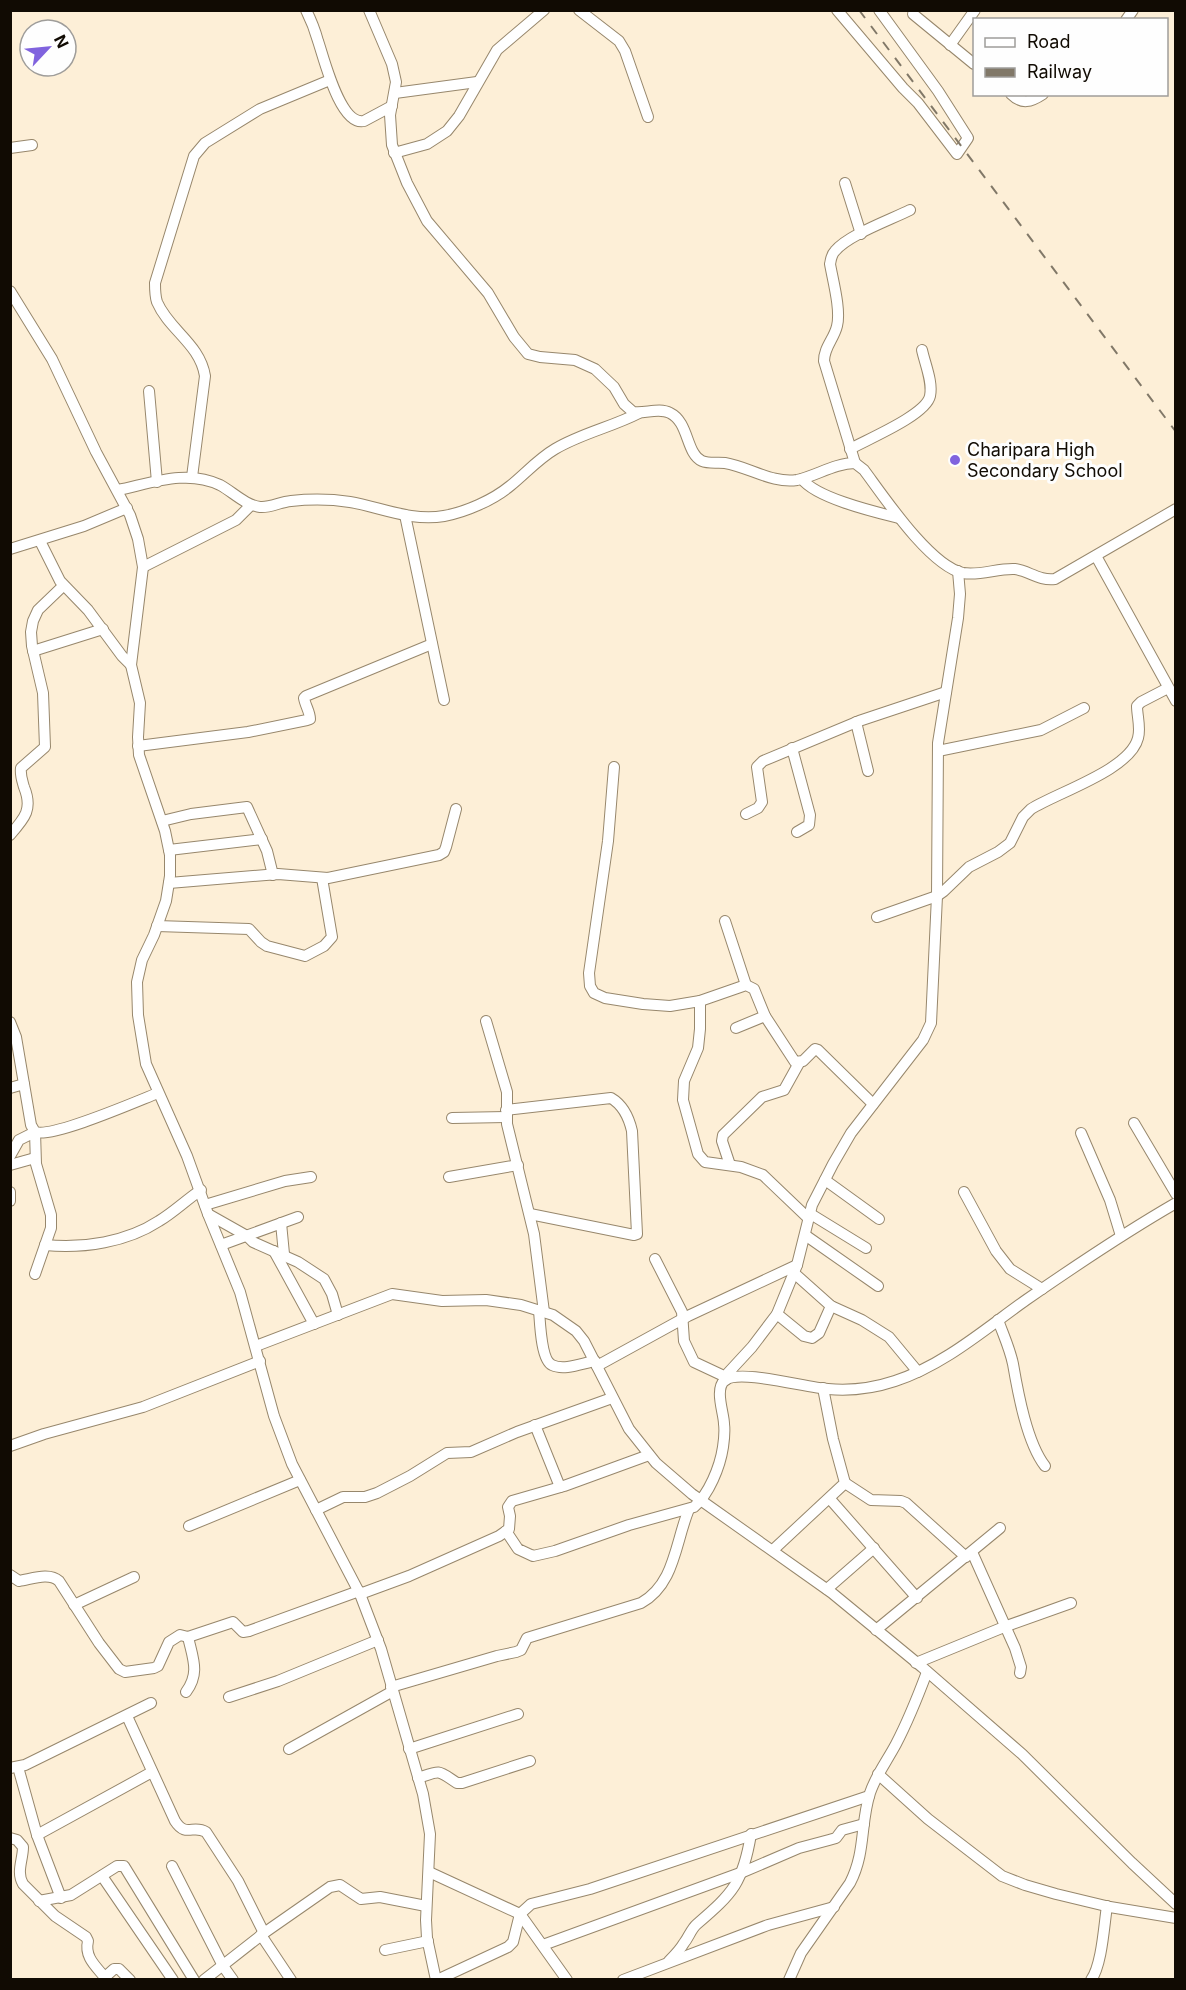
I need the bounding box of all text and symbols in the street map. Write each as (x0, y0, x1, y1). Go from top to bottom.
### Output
north arrow (18, 18, 78, 78)
legend (973, 18, 1168, 96)
text: Road (1027, 31, 1070, 52)
text: N (50, 32, 73, 51)
text: Railway (1027, 61, 1092, 82)
place label: Charipara High Secondary School (967, 439, 1123, 481)
marker: Charipara High Secondary School (948, 453, 962, 467)

